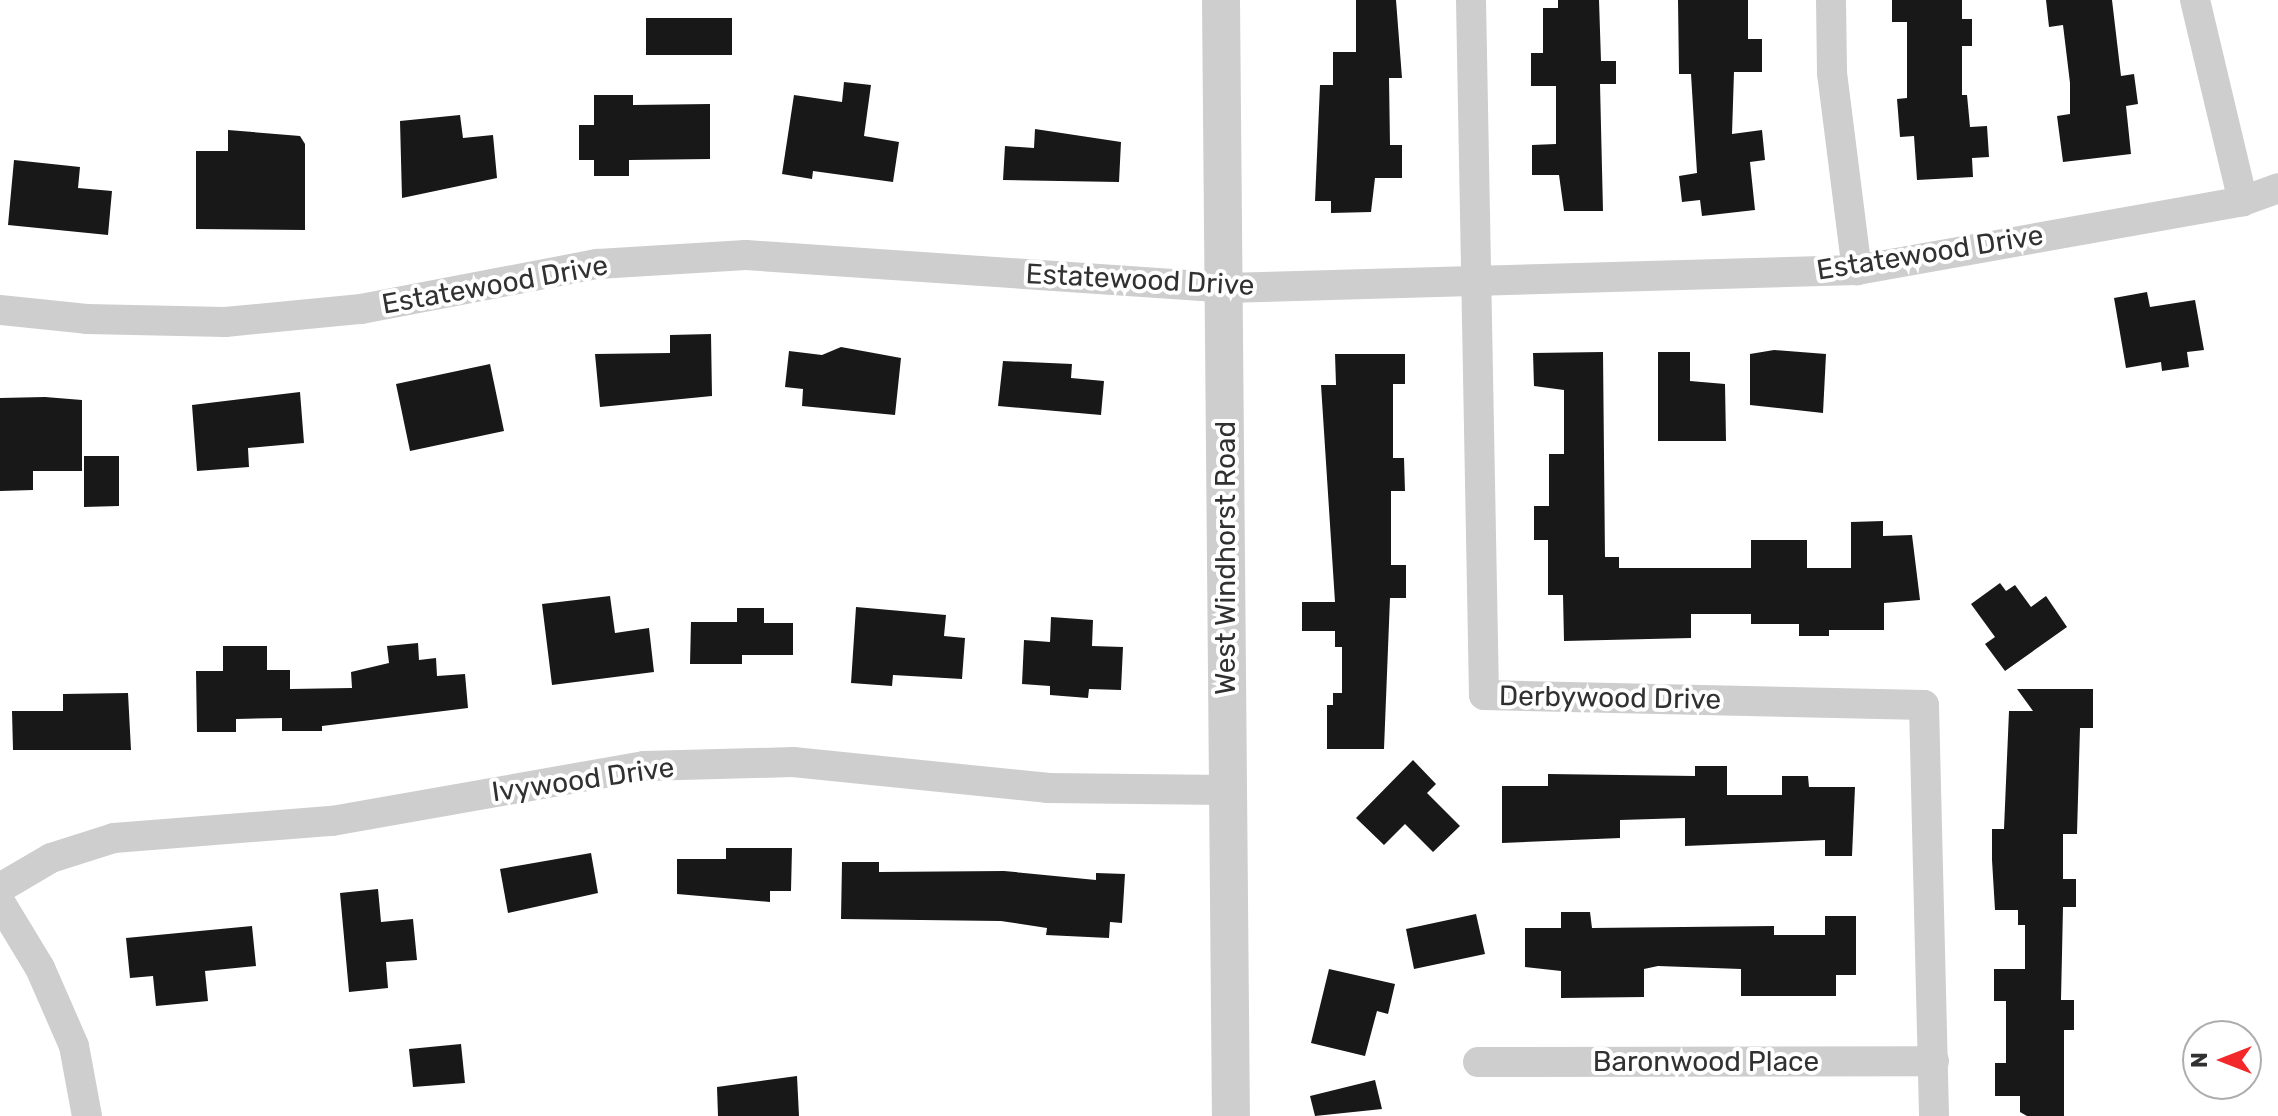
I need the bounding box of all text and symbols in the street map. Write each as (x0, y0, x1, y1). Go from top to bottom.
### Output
street label: Estatewood Drive (1814, 219, 2046, 287)
street label: Estatewood Drive (379, 249, 611, 321)
street label: Estatewood Drive (1025, 257, 1255, 303)
street label: West Windhorst Road (1209, 421, 1243, 695)
street label: Derbywood Drive (1499, 679, 1721, 717)
street label: Ivywood Drive (490, 751, 676, 809)
north arrow (2182, 1020, 2262, 1100)
street label: Baronwood Place (1593, 1045, 1819, 1079)
text: N (2186, 1052, 2213, 1068)

